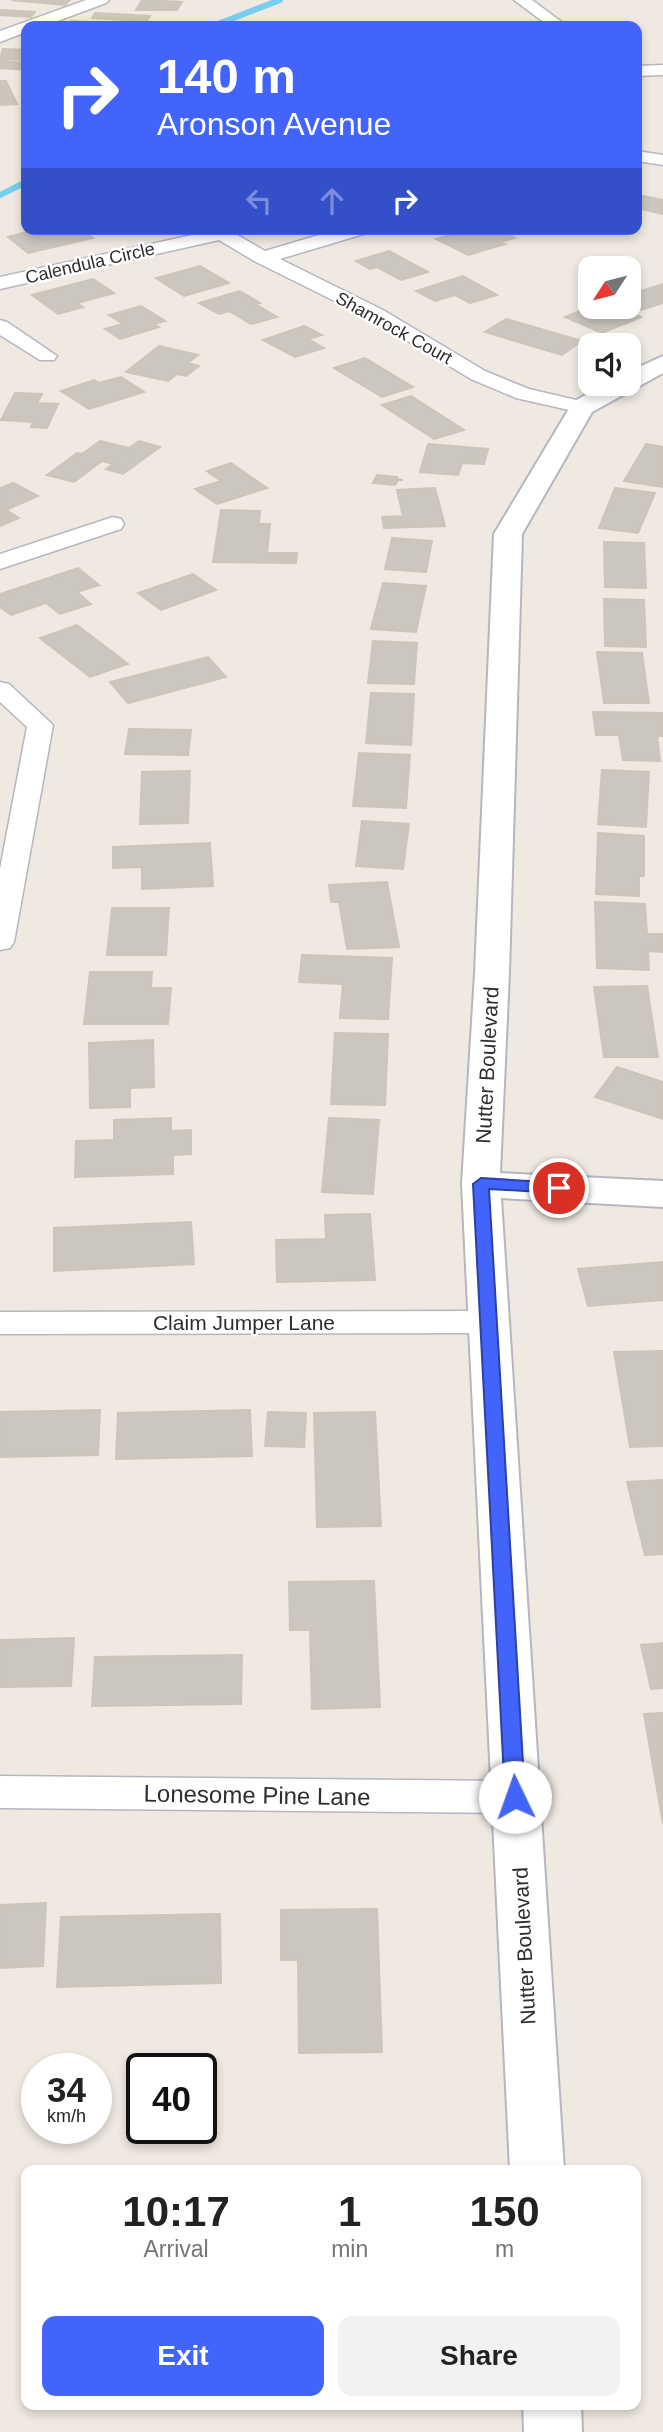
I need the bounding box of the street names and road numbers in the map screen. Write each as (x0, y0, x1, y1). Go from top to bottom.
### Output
street label: Calendula Circle (23, 238, 157, 288)
street label: Shamrock Court (332, 288, 456, 368)
street label: Nutter Boulevard (471, 986, 503, 1144)
street label: Claim Jumper Lane (153, 1311, 335, 1334)
street label: Lonesome Pine Lane (143, 1780, 371, 1810)
street label: Nutter Boulevard (508, 1867, 540, 2025)

